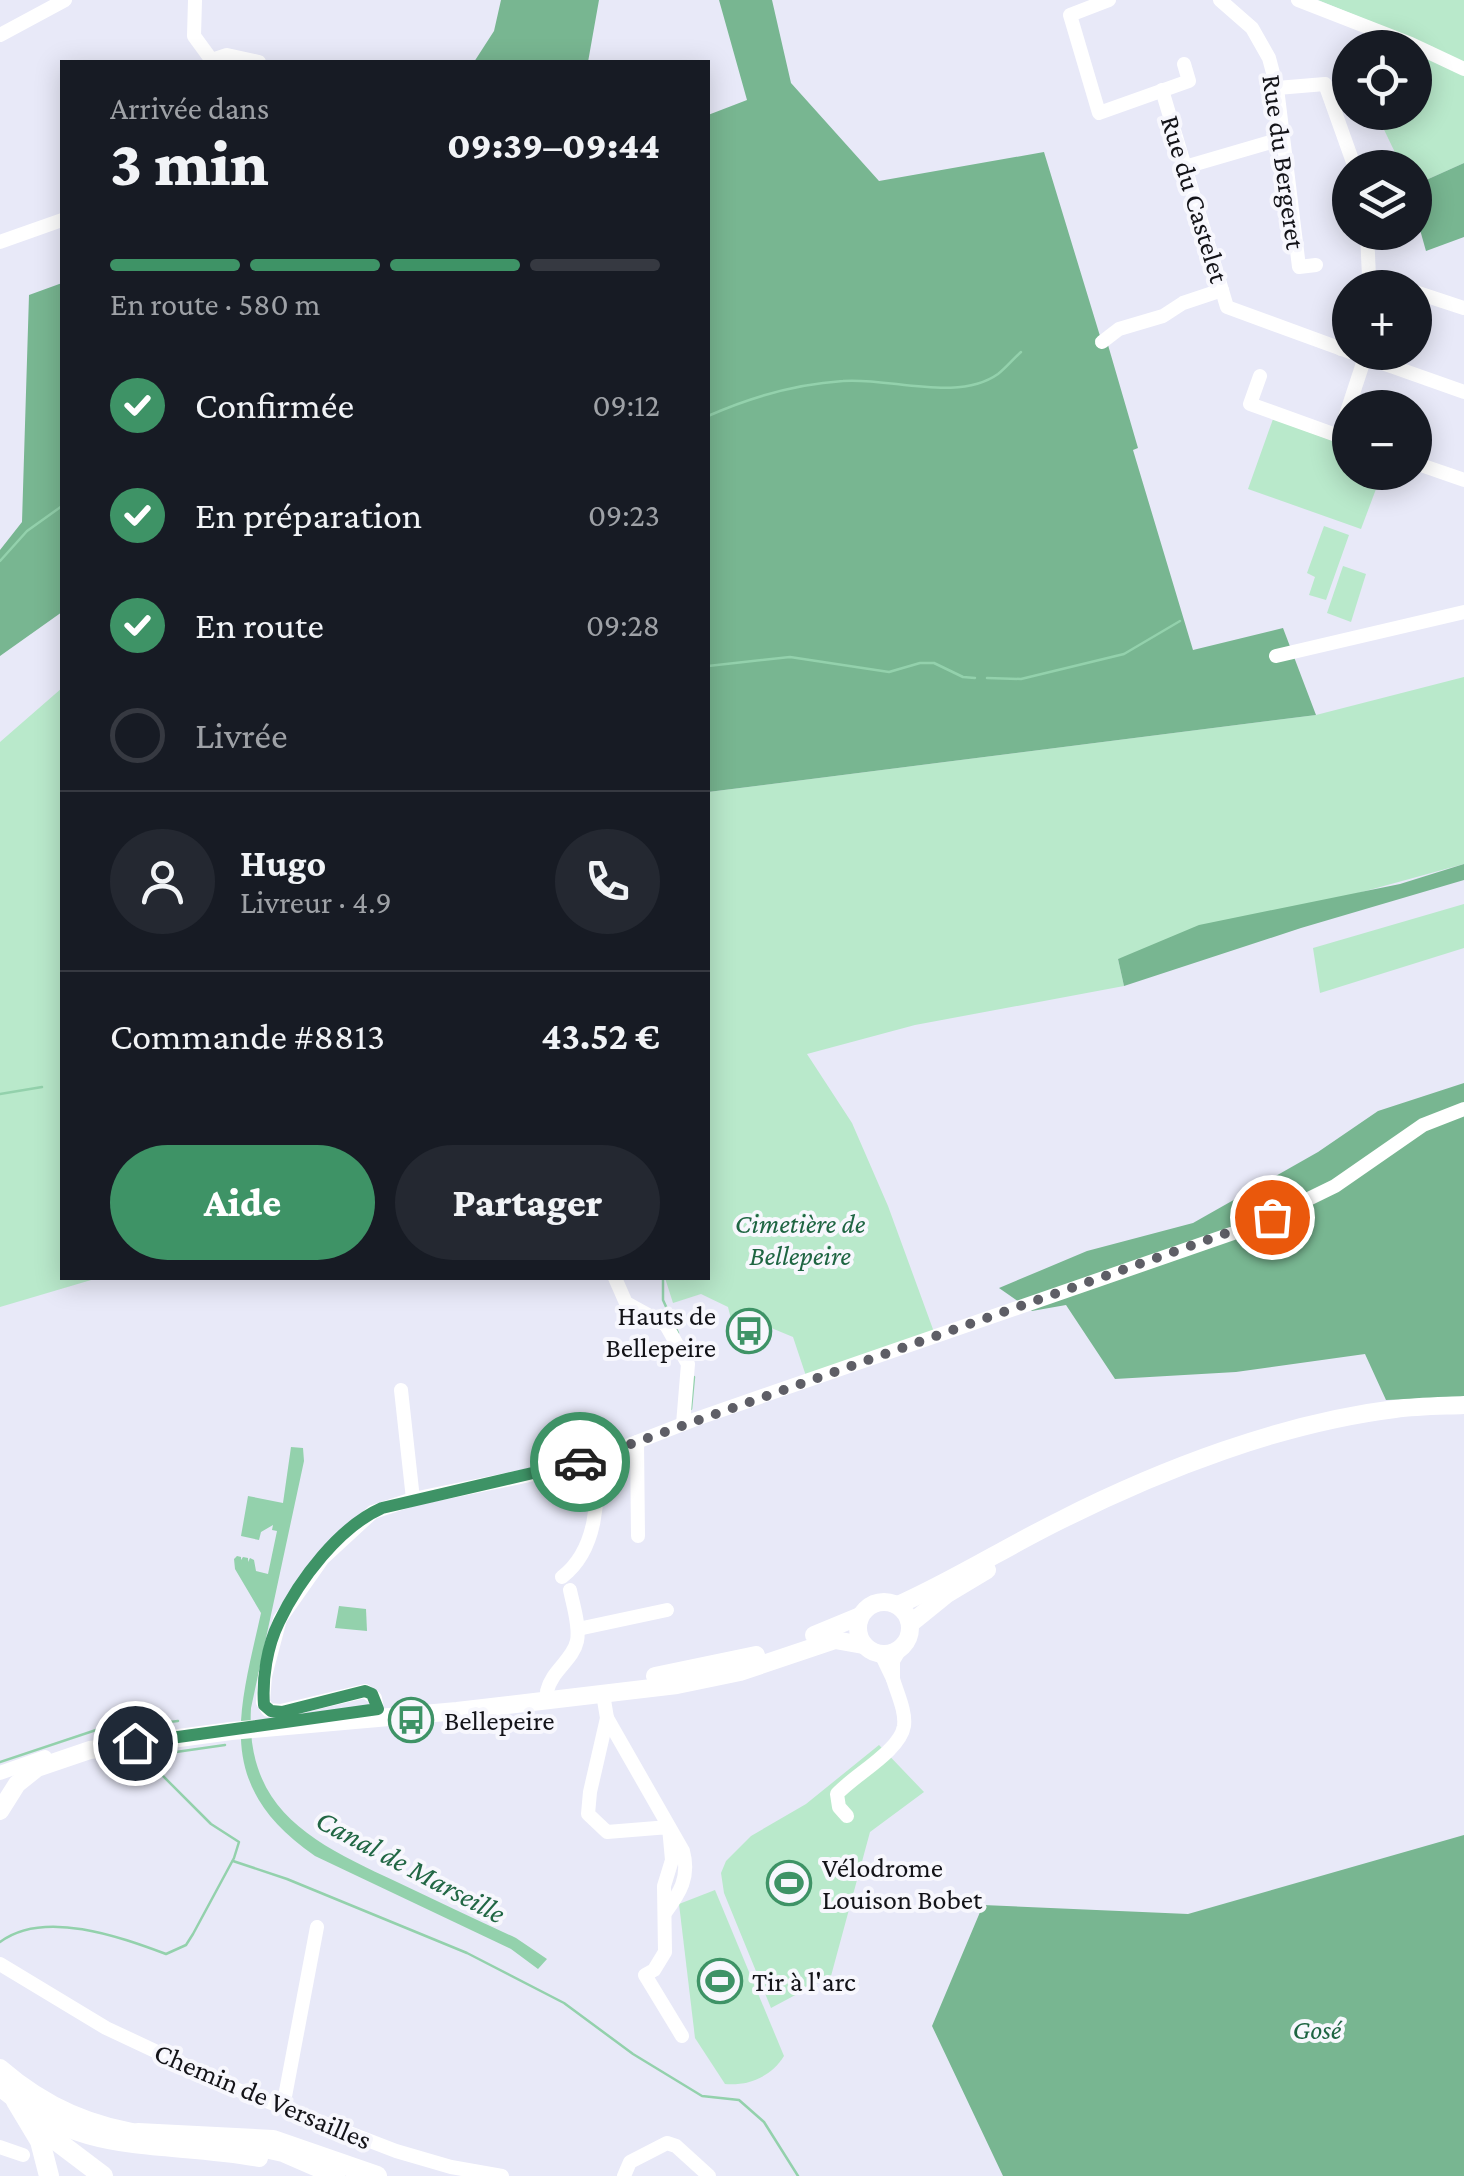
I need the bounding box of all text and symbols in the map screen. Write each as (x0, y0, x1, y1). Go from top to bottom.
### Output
map controls (1332, 30, 1432, 490)
button: locate (1332, 30, 1432, 130)
street label: Rue du Bergeret (1256, 73, 1312, 252)
text: Arrivée dans (110, 90, 269, 126)
street label: Rue du Castelet (1155, 112, 1235, 287)
text: 09:39–09:44 (447, 124, 660, 166)
text: 3 min (110, 127, 269, 199)
button: layers (1332, 150, 1432, 250)
button: + (1332, 270, 1432, 370)
text: En route · 580 m (110, 286, 320, 322)
icon: check (110, 378, 165, 433)
text: Confirmée (195, 384, 354, 426)
text: 09:12 (592, 387, 660, 423)
button: − (1332, 390, 1432, 490)
icon: check (110, 488, 165, 543)
text: En préparation (195, 494, 422, 536)
text: 09:23 (588, 497, 660, 533)
icon: check (110, 598, 165, 653)
text: En route (195, 604, 324, 646)
text: 09:28 (586, 607, 660, 643)
text: Livrée (195, 714, 288, 756)
button: person (110, 829, 215, 934)
button: phone (555, 829, 660, 934)
text: Hugo (240, 842, 326, 884)
text: Livreur · 4.9 (240, 884, 392, 920)
text: Commande #8813 (110, 1015, 385, 1057)
text: 43.52 € (541, 1015, 660, 1057)
button: Aide (110, 1145, 375, 1260)
button: Partager (395, 1145, 660, 1260)
pin (1230, 1175, 1315, 1260)
icon: bag (1245, 1190, 1300, 1245)
park label: Cimetière de Bellepeire (735, 1208, 866, 1271)
place label: Hauts de Bellepeire (605, 1300, 716, 1363)
bus stop icon: Hauts de Bellepeire (726, 1308, 772, 1354)
courier (530, 1412, 630, 1512)
icon: car (553, 1435, 608, 1490)
bus stop icon: Bellepeire (388, 1697, 434, 1743)
pin (93, 1701, 178, 1786)
place label: Bellepeire (444, 1705, 555, 1736)
icon: home (108, 1716, 163, 1771)
water label: Canal de Marseille (311, 1802, 511, 1930)
place label: Vélodrome Louison Bobet (822, 1852, 983, 1915)
sports icon: Vélodrome Louison Bobet (766, 1860, 812, 1906)
sports icon: Tir à l'arc (697, 1958, 743, 2004)
place label: Tir à l'arc (752, 1966, 856, 1997)
park label: Gosé (1293, 2014, 1343, 2045)
street label: Chemin de Versailles (150, 2036, 376, 2156)

